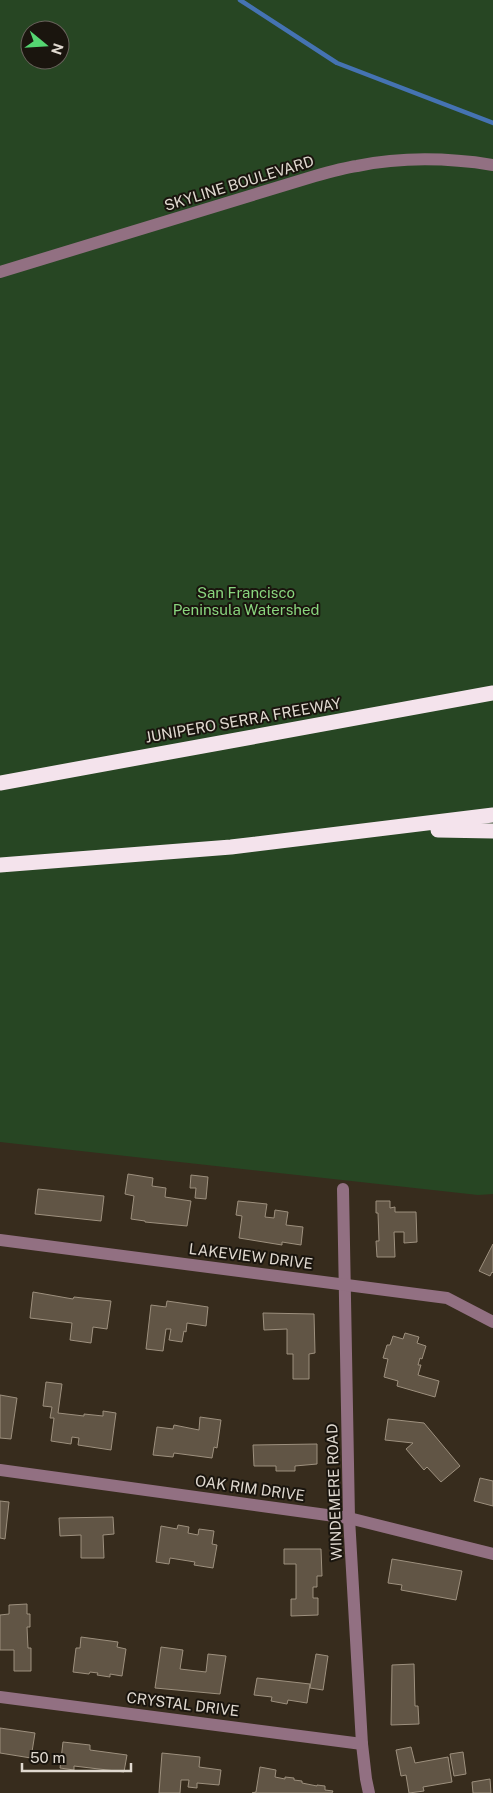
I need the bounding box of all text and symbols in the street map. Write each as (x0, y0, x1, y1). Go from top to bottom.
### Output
north arrow (20, 20, 70, 70)
text: N (48, 41, 67, 57)
street label: SKYLINE BOULEVARD (162, 152, 316, 214)
park label: San Francisco Peninsula Watershed (173, 584, 319, 618)
street label: JUNIPERO SERRA FREEWAY (144, 694, 342, 746)
street label: LAKEVIEW DRIVE (188, 1240, 314, 1272)
street label: WINDEMERE ROAD (323, 1423, 345, 1561)
street label: OAK RIM DRIVE (194, 1472, 306, 1504)
street label: CRYSTAL DRIVE (126, 1689, 240, 1719)
scale bar (22, 1740, 131, 1772)
text: 50 m (30, 1749, 65, 1766)

